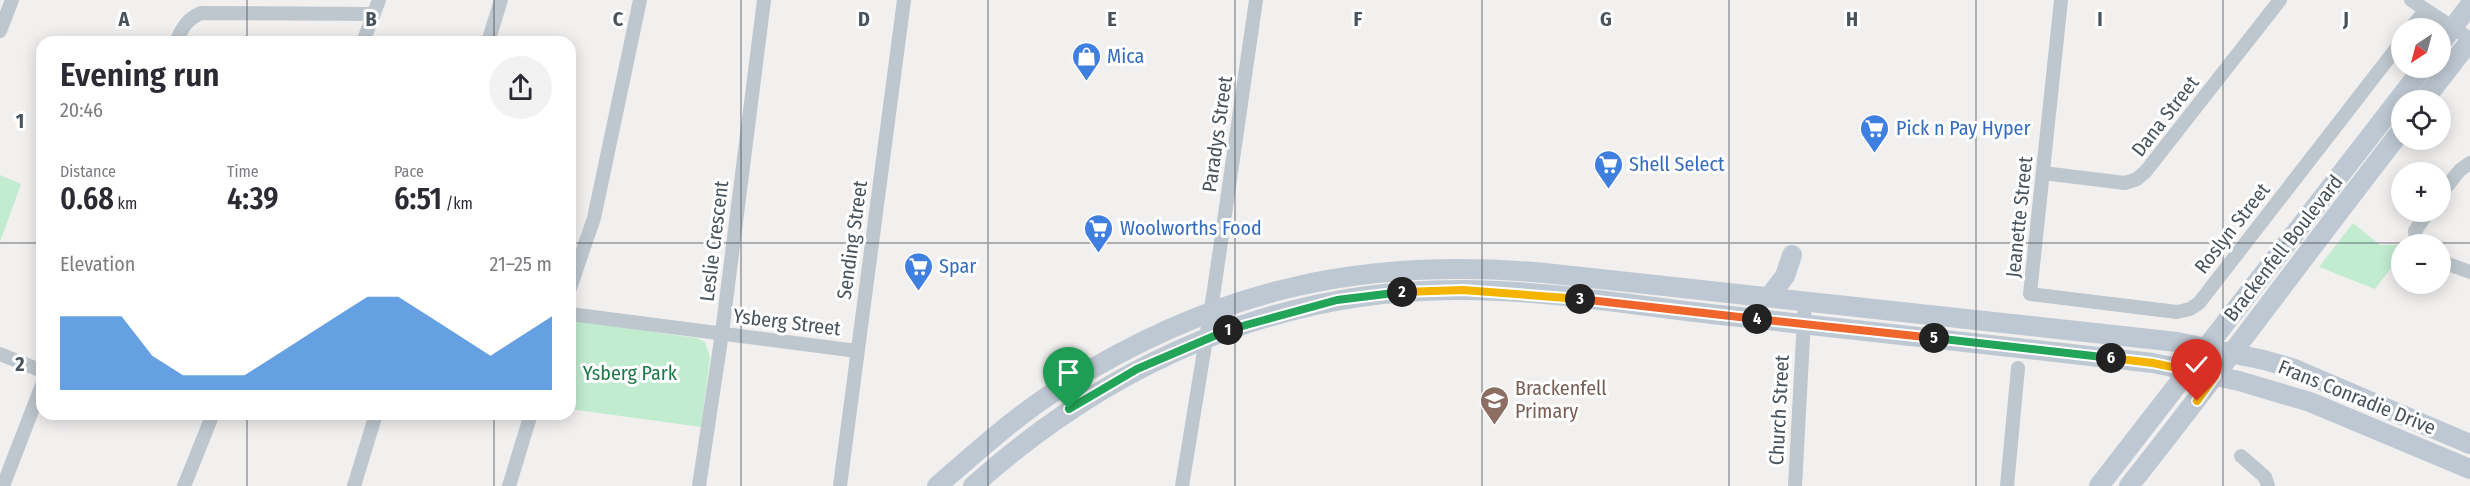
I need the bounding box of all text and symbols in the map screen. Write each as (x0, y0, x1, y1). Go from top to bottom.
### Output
text: A (118, 7, 131, 31)
text: B (365, 7, 377, 31)
text: C (613, 7, 624, 31)
text: D (858, 7, 870, 31)
text: E (1107, 7, 1117, 31)
text: F (1354, 7, 1363, 31)
text: G (1600, 7, 1612, 31)
text: H (1846, 7, 1858, 31)
text: I (2097, 7, 2103, 31)
text: J (2342, 7, 2349, 31)
north arrow (2391, 18, 2451, 78)
map controls (2391, 18, 2451, 294)
shop icon: Mica (1070, 40, 1102, 82)
place label: Mica (1107, 44, 1144, 68)
text: Evening run (60, 55, 220, 95)
button: share (489, 56, 552, 119)
street label: Dana Street (2126, 71, 2204, 161)
street label: Paradys Street (1197, 74, 1237, 194)
button: locate (2391, 90, 2451, 150)
text: 20:46 (60, 98, 103, 122)
text: 1 (16, 109, 24, 133)
supermarket icon: Pick n Pay Hyper (1859, 112, 1891, 154)
place label: Pick n Pay Hyper (1896, 116, 2030, 140)
supermarket icon: Shell Select (1592, 148, 1624, 190)
place label: Shell Select (1629, 152, 1725, 176)
street label: Jeanette Street (2001, 155, 2037, 279)
text: Distance (60, 162, 116, 181)
text: Time (227, 162, 259, 181)
text: Pace (394, 162, 424, 181)
button: + (2391, 162, 2451, 222)
street label: Brackenfell Boulevard (2219, 170, 2347, 326)
street label: Sending Street (832, 178, 872, 301)
street label: Roslyn Street (2189, 178, 2275, 278)
street label: Leslie Crescent (695, 179, 733, 303)
text: 0.68 (60, 181, 114, 217)
text: 4:39 (227, 181, 278, 217)
text: 6:51 (394, 181, 442, 217)
text: km (114, 194, 137, 213)
text: /km (442, 194, 473, 213)
supermarket icon: Woolworths Food (1083, 212, 1115, 254)
place label: Woolworths Food (1120, 216, 1262, 240)
button: − (2391, 234, 2451, 294)
supermarket icon: Spar (902, 250, 934, 292)
text: Elevation (60, 252, 135, 276)
text: 21–25 m (490, 252, 552, 276)
place label: Spar (939, 254, 976, 278)
pin: 2 (1387, 277, 1417, 307)
text: 2 (1398, 282, 1406, 301)
pin: 3 (1565, 284, 1595, 314)
text: 3 (1576, 289, 1584, 308)
street label: Ysberg Street (732, 304, 842, 341)
pin: 4 (1742, 304, 1772, 334)
text: 4 (1753, 309, 1761, 328)
pin: 1 (1213, 315, 1243, 345)
text: 1 (1225, 320, 1231, 339)
pin: 5 (1919, 323, 1949, 353)
text: 5 (1930, 328, 1938, 347)
pin (2171, 339, 2222, 401)
pin: 6 (2096, 343, 2126, 373)
pin (1043, 347, 1094, 409)
text: 6 (2107, 348, 2115, 367)
icon: check (2180, 348, 2213, 381)
text: 2 (14, 352, 25, 376)
street label: Church Street (1764, 354, 1794, 466)
street label: Frans Conradie Drive (2275, 354, 2439, 440)
icon: arrive (1052, 356, 1085, 389)
park label: Ysberg Park (583, 361, 678, 385)
place label: Brackenfell Primary (1515, 376, 1607, 423)
school or university icon: Brackenfell Primary (1478, 384, 1510, 426)

